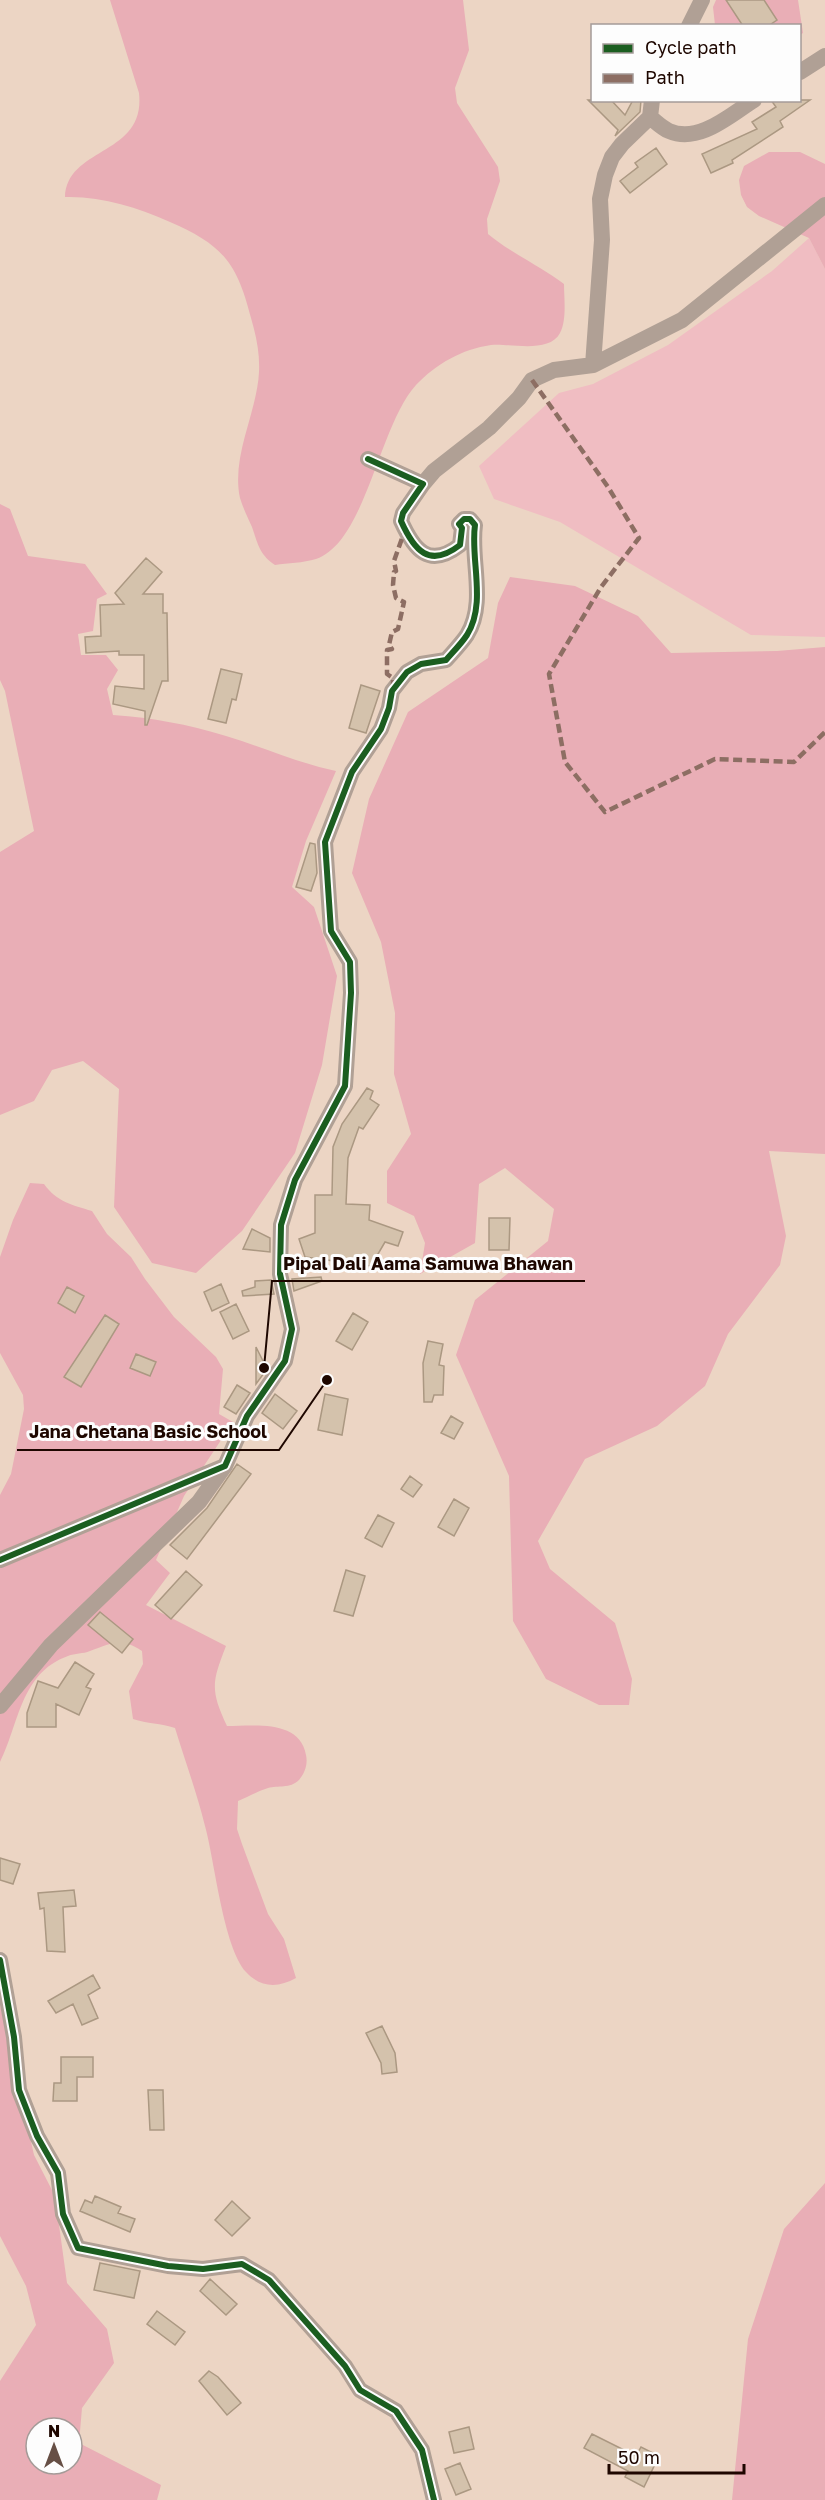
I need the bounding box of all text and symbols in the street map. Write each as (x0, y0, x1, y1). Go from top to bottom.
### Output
legend (591, 24, 801, 102)
text: Cycle path (645, 36, 737, 58)
text: Path (645, 66, 685, 88)
callout: Pipal Dali Aama Samuwa Bhawan (272, 1245, 585, 1281)
text: Pipal Dali Aama Samuwa Bhawan (283, 1252, 573, 1274)
callout: Jana Chetana Basic School (17, 1414, 279, 1450)
text: Jana Chetana Basic School (29, 1420, 267, 1442)
north arrow (24, 2416, 84, 2476)
text: N (48, 2421, 60, 2441)
scale bar (609, 2437, 744, 2475)
text: 50 m (618, 2446, 660, 2468)

